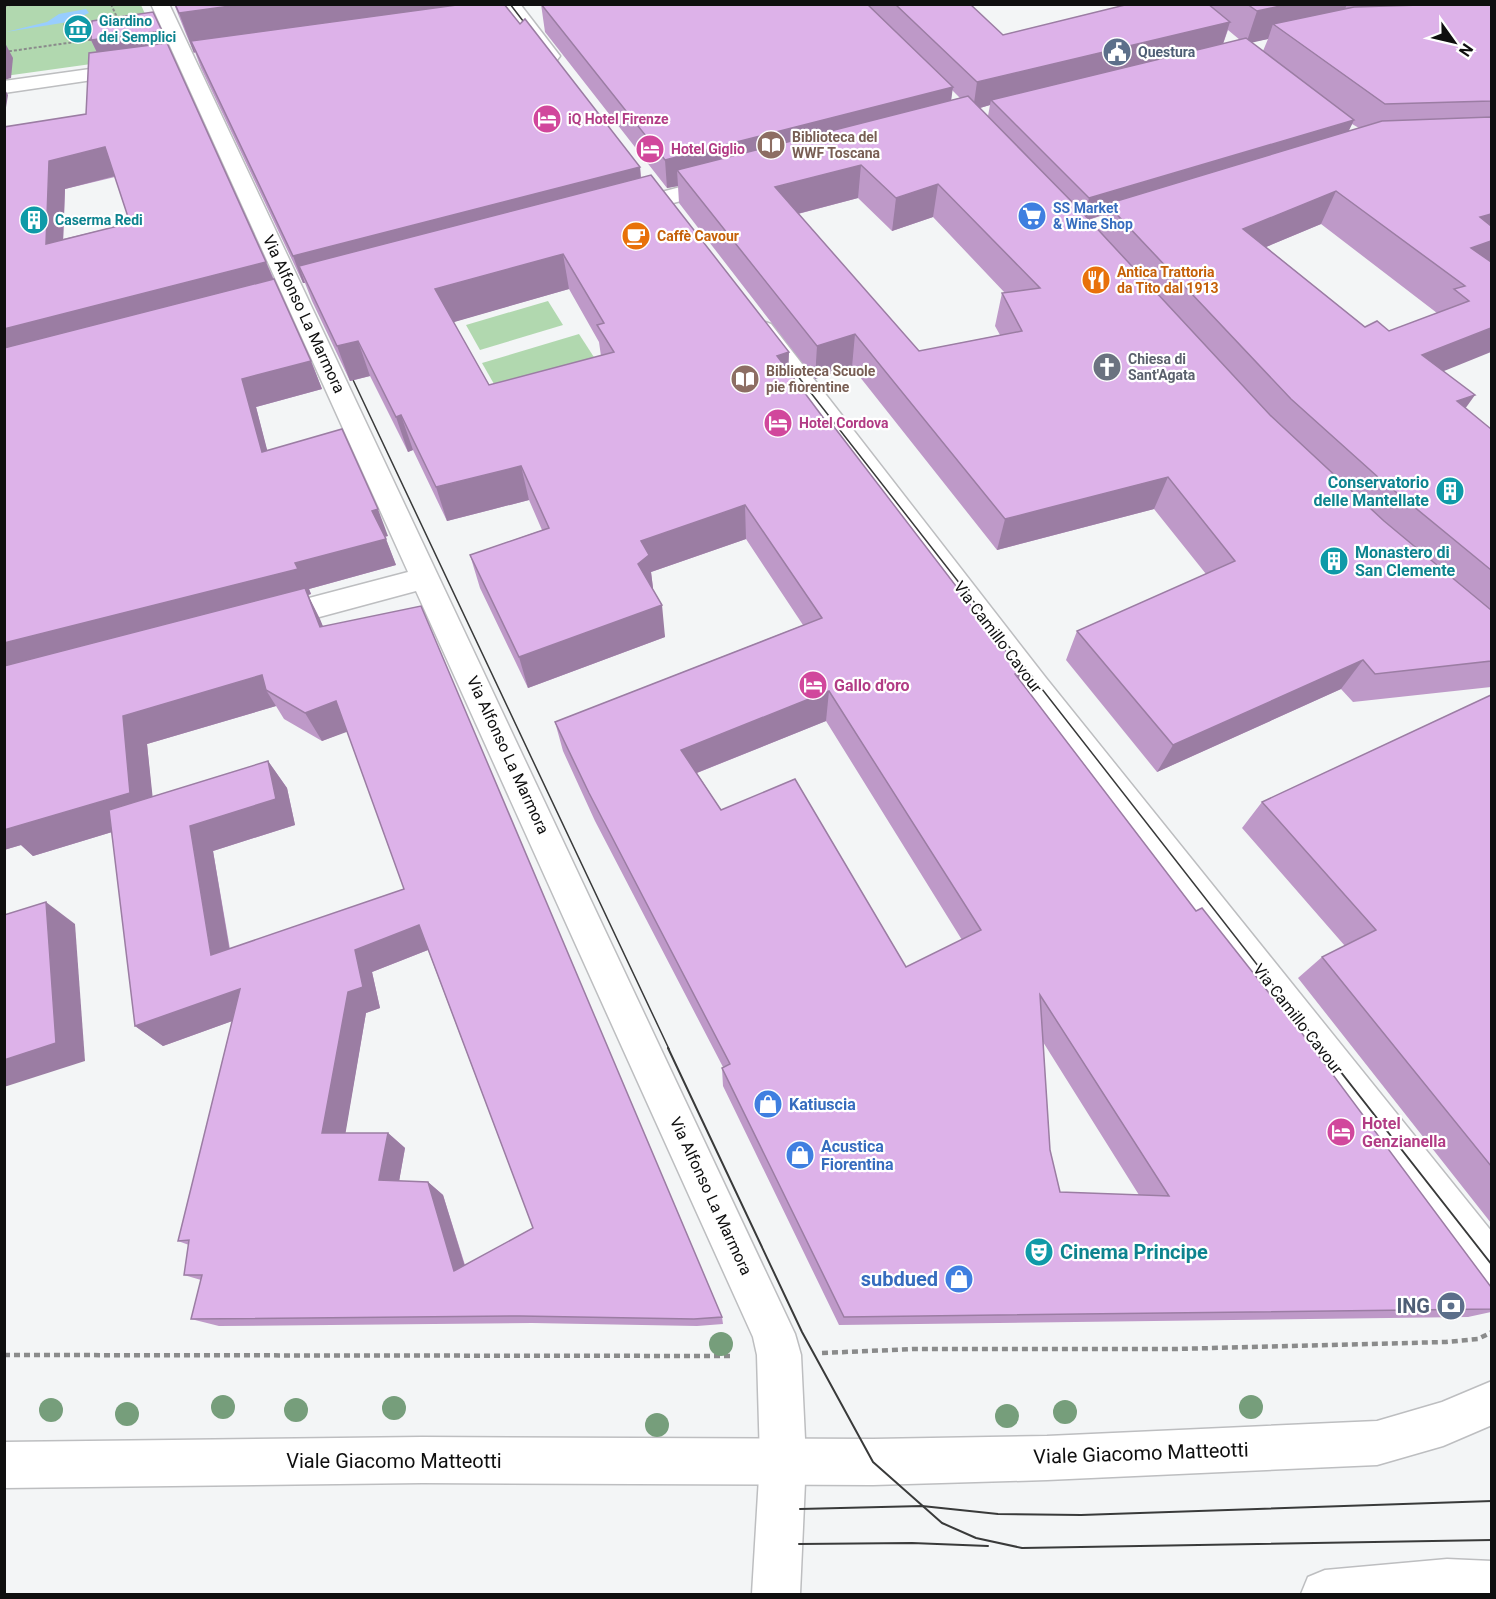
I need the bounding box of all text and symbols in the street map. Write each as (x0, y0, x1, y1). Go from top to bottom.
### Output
north arrow (1424, 12, 1484, 72)
museum icon: Giardino dei Semplici (62, 13, 94, 45)
place label: Giardino dei Semplici (99, 13, 176, 45)
public building icon: Questura (1101, 36, 1133, 68)
text: N (1455, 40, 1477, 60)
place label: Questura (1138, 44, 1196, 60)
hotel icon: iQ Hotel Firenze (531, 103, 563, 135)
place label: iQ Hotel Firenze (568, 111, 669, 127)
library icon: Biblioteca del WWF Toscana (755, 129, 787, 161)
place label: Biblioteca del WWF Toscana (792, 129, 881, 161)
hotel icon: Hotel Giglio (634, 133, 666, 165)
place label: Hotel Giglio (671, 141, 745, 157)
supermarket icon: SS Market & Wine Shop (1016, 200, 1048, 232)
place label: SS Market & Wine Shop (1053, 200, 1133, 232)
building icon: Caserma Redi (18, 204, 50, 236)
place label: Caserma Redi (55, 212, 143, 228)
cafe icon: Caffè Cavour (620, 220, 652, 252)
place label: Caffè Cavour (657, 228, 739, 244)
street label: Via Alfonso La Marmora (259, 232, 349, 396)
restaurant icon: Antica Trattoria da Tito dal 1913 (1080, 264, 1112, 296)
place label: Antica Trattoria da Tito dal 1913 (1117, 264, 1219, 296)
church icon: Chiesa di Sant'Agata (1091, 351, 1123, 383)
place label: Chiesa di Sant'Agata (1128, 351, 1196, 383)
library icon: Biblioteca Scuole pie fiorentine (729, 363, 761, 395)
place label: Biblioteca Scuole pie fiorentine (766, 363, 876, 395)
hotel icon: Hotel Cordova (762, 407, 794, 439)
place label: Hotel Cordova (799, 415, 889, 431)
place label: Conservatorio delle Mantellate (1314, 473, 1429, 510)
building icon: Conservatorio delle Mantellate (1434, 475, 1466, 507)
place label: Monastero di San Clemente (1355, 543, 1456, 580)
building icon: Monastero di San Clemente (1318, 545, 1350, 577)
street label: Via Camillo Cavour (950, 578, 1046, 697)
hotel icon: Gallo d'oro (797, 669, 829, 701)
street label: Via Alfonso La Marmora (463, 673, 553, 837)
place label: Gallo d'oro (834, 676, 910, 695)
street label: Via Camillo Cavour (1249, 960, 1347, 1078)
shop icon: Katiuscia (752, 1088, 784, 1120)
place label: Katiuscia (789, 1095, 856, 1114)
street label: Via Alfonso La Marmora (666, 1114, 756, 1278)
place label: Hotel Genzianella (1362, 1114, 1447, 1151)
hotel icon: Hotel Genzianella (1325, 1116, 1357, 1148)
place label: Acustica Fiorentina (821, 1137, 894, 1174)
shop icon: Acustica Fiorentina (784, 1139, 816, 1171)
theatre icon: Cinema Principe (1023, 1236, 1055, 1268)
place label: Cinema Principe (1060, 1240, 1208, 1264)
shop icon: subdued (943, 1263, 975, 1295)
place label: subdued (861, 1267, 938, 1291)
bank icon: ING (1435, 1290, 1467, 1322)
place label: ING (1396, 1294, 1430, 1318)
street label: Viale Giacomo Matteotti (1033, 1437, 1249, 1469)
street label: Viale Giacomo Matteotti (286, 1449, 502, 1473)

